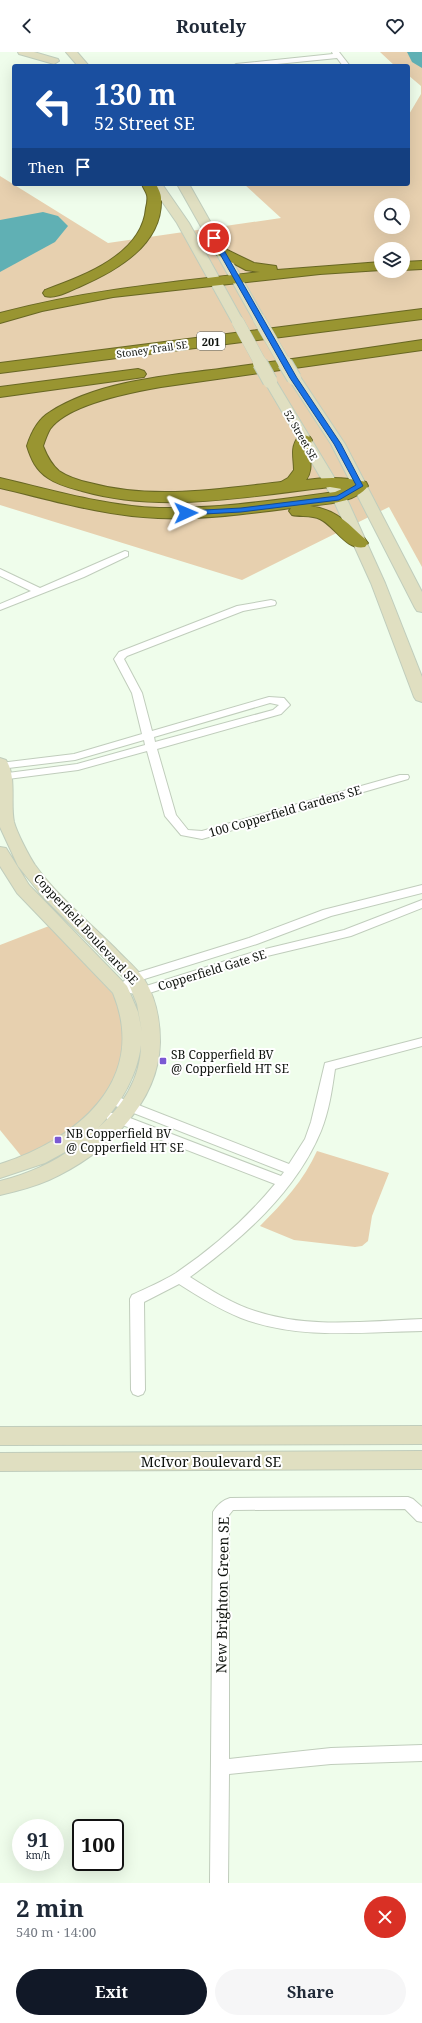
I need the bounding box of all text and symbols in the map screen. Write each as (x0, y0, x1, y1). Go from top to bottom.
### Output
text: Routely (176, 14, 246, 38)
icon: back (16, 15, 38, 37)
icon: heart (384, 15, 406, 37)
text: 130 m (94, 75, 176, 113)
icon: left (28, 80, 80, 132)
text: 52 Street SE (94, 111, 195, 135)
icon: arrive (72, 156, 94, 178)
text: Then (28, 157, 64, 177)
map controls (374, 198, 410, 278)
button: search (374, 198, 410, 234)
pin (197, 221, 231, 255)
icon: arrive (203, 227, 225, 249)
button: layers (374, 242, 410, 278)
road number: 201 (197, 332, 225, 350)
street label: Stoney Trail SE (116, 337, 188, 361)
street label: 52 Street SE (281, 407, 321, 463)
position arrow (165, 492, 207, 534)
street label: 100 Copperfield Gardens SE (207, 781, 363, 841)
street label: Copperfield Boulevard SE (30, 870, 142, 988)
street label: Copperfield Gate SE (156, 945, 268, 995)
place label: SB Copperfield BV @ Copperfield HT SE (171, 1046, 289, 1077)
marker: SB Copperfield BV @ Copperfield HT SE (158, 1056, 168, 1066)
place label: NB Copperfield BV @ Copperfield HT SE (66, 1125, 184, 1156)
marker: NB Copperfield BV @ Copperfield HT SE (53, 1135, 63, 1145)
street label: McIvor Boulevard SE (141, 1452, 282, 1471)
street label: New Brighton Green SE (211, 1516, 233, 1674)
speed limit sign: 100 (72, 1819, 124, 1871)
text: 91 (27, 1826, 49, 1853)
text: km/h (26, 1848, 50, 1862)
text: 2 min (16, 1891, 84, 1924)
button: close (364, 1896, 406, 1938)
text: 540 m · 14:00 (16, 1923, 96, 1941)
button: Exit (16, 1969, 207, 2015)
button: Share (215, 1969, 406, 2015)

